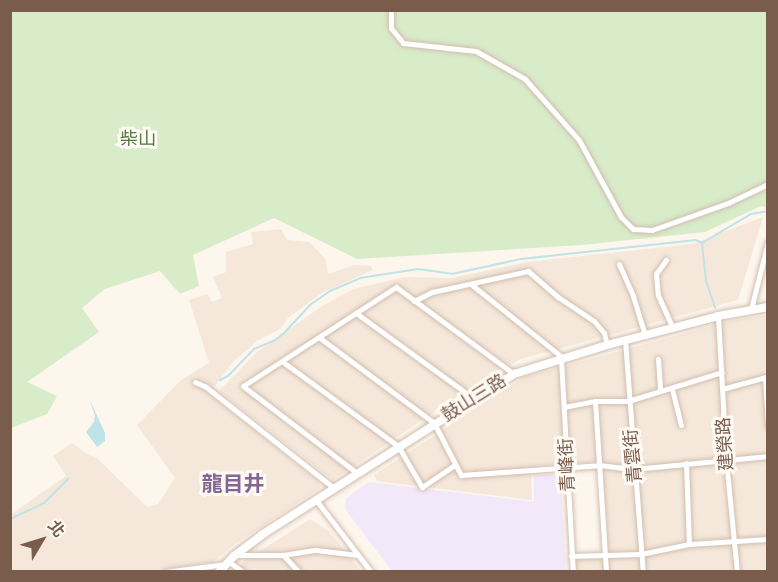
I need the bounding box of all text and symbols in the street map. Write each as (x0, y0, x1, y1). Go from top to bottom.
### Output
park label: 柴山 (120, 128, 156, 150)
street label: 鼓山三路 (438, 370, 510, 426)
street label: 建榮路 (712, 416, 738, 472)
street label: 青雲街 (620, 428, 646, 484)
street label: 青峰街 (555, 437, 579, 493)
district label: 龍目井 (202, 471, 264, 497)
north arrow (12, 510, 72, 570)
text: 北 (44, 516, 69, 541)

